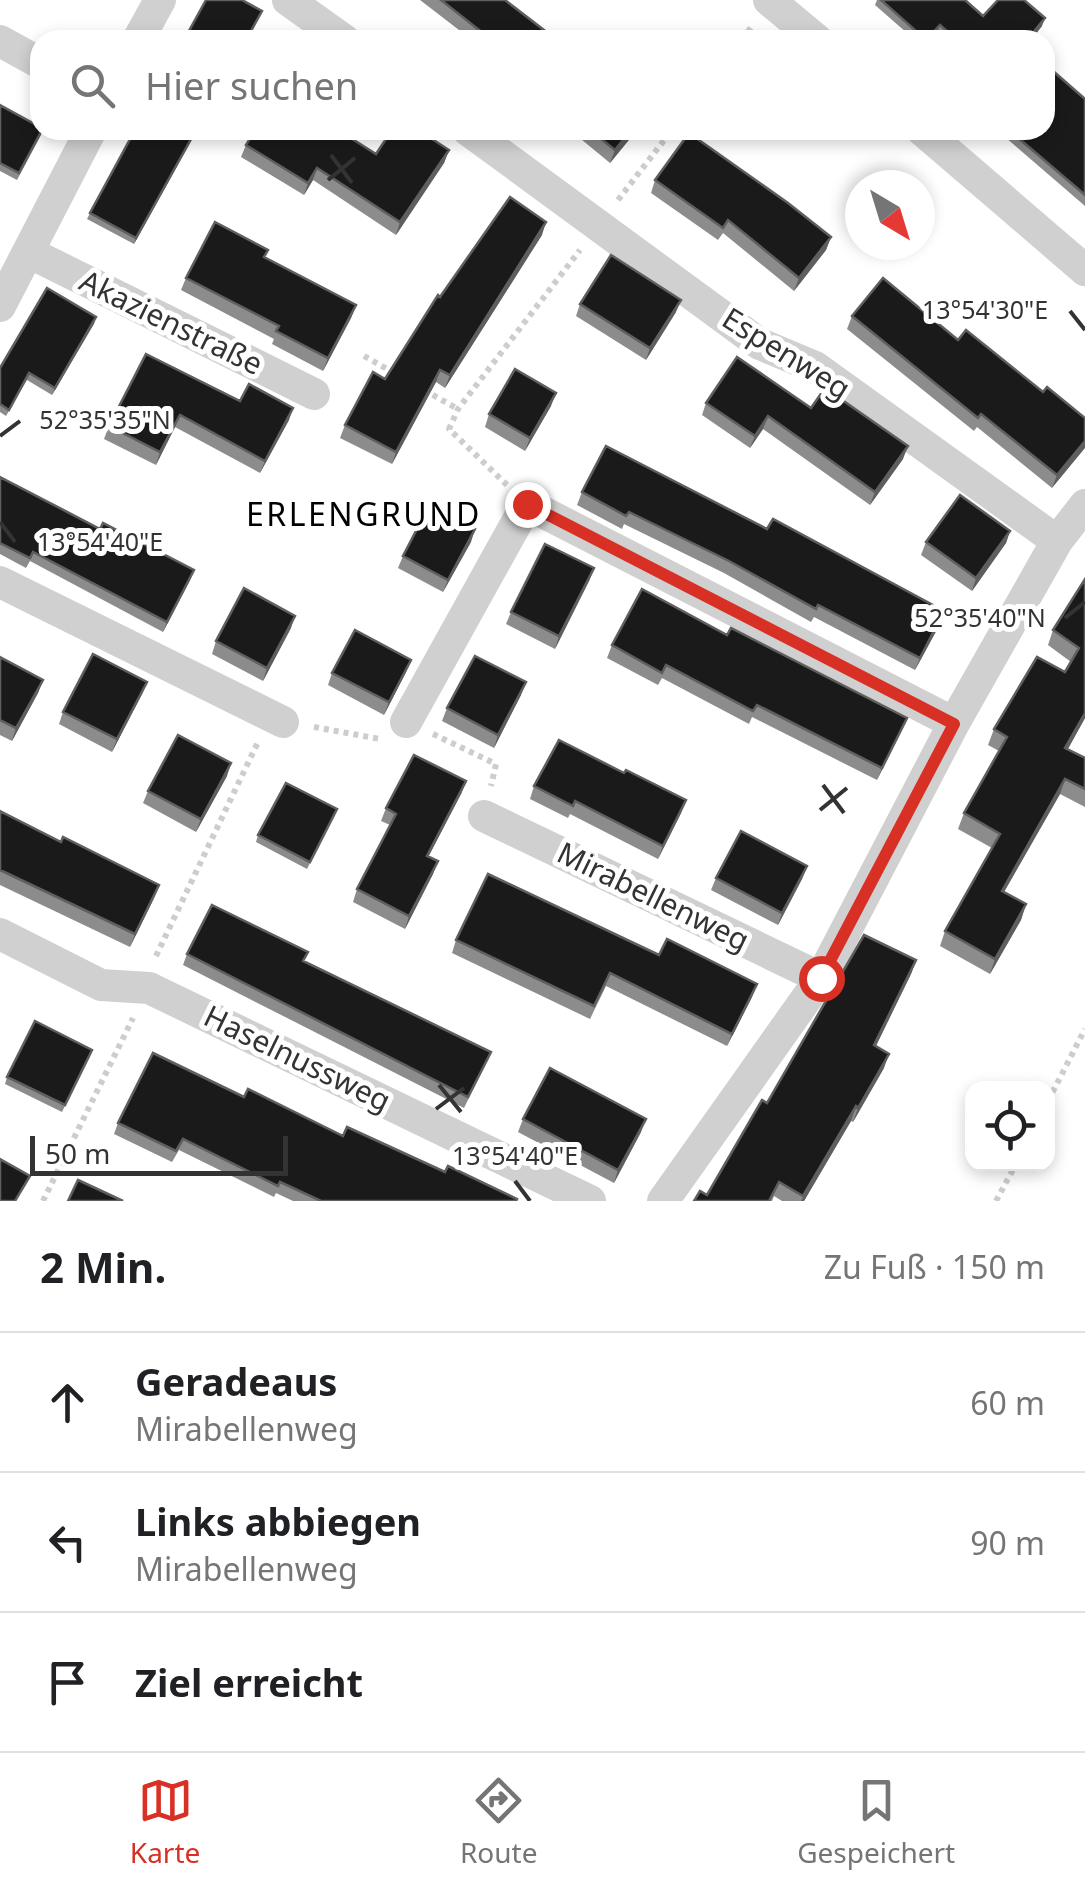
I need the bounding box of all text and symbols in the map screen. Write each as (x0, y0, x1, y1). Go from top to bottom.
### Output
search box (30, 30, 1055, 140)
icon: search (65, 58, 120, 113)
text: Hier suchen (145, 59, 358, 111)
north arrow (845, 170, 935, 260)
street label: Akazienstraße (73, 260, 270, 384)
text: 13°54'30"E (922, 292, 1048, 326)
street label: Espenweg (715, 297, 859, 408)
text: 52°35'35"N (39, 402, 171, 436)
route end (505, 482, 551, 528)
district label: ERLENGRUND (246, 492, 482, 535)
text: 13°54'40"E (37, 524, 163, 558)
text: 52°35'40"N (914, 600, 1046, 634)
street label: Mirabellenweg (551, 831, 756, 960)
route start (799, 956, 845, 1002)
street label: Haselnussweg (197, 995, 398, 1121)
map controls (965, 1081, 1055, 1171)
button: locate (965, 1081, 1055, 1171)
scale bar (30, 1131, 288, 1176)
text: 50 m (45, 1134, 111, 1172)
text: 13°54'40"E (452, 1138, 578, 1172)
text: 2 Min. (40, 1238, 166, 1295)
text: Zu Fuß · 150 m (824, 1245, 1045, 1288)
text: Geradeaus (135, 1355, 337, 1407)
icon: ahead (40, 1375, 95, 1430)
text: 60 m (970, 1381, 1045, 1424)
text: Mirabellenweg (135, 1407, 358, 1450)
text: Links abbiegen (135, 1495, 421, 1547)
icon: left (40, 1515, 95, 1570)
text: 90 m (970, 1521, 1045, 1564)
text: Mirabellenweg (135, 1547, 358, 1590)
icon: arrive (40, 1655, 95, 1710)
text: Ziel erreicht (135, 1656, 363, 1708)
tab: Karte (130, 1773, 200, 1871)
tab: Route (460, 1773, 538, 1871)
tab: Gespeichert (797, 1773, 955, 1871)

